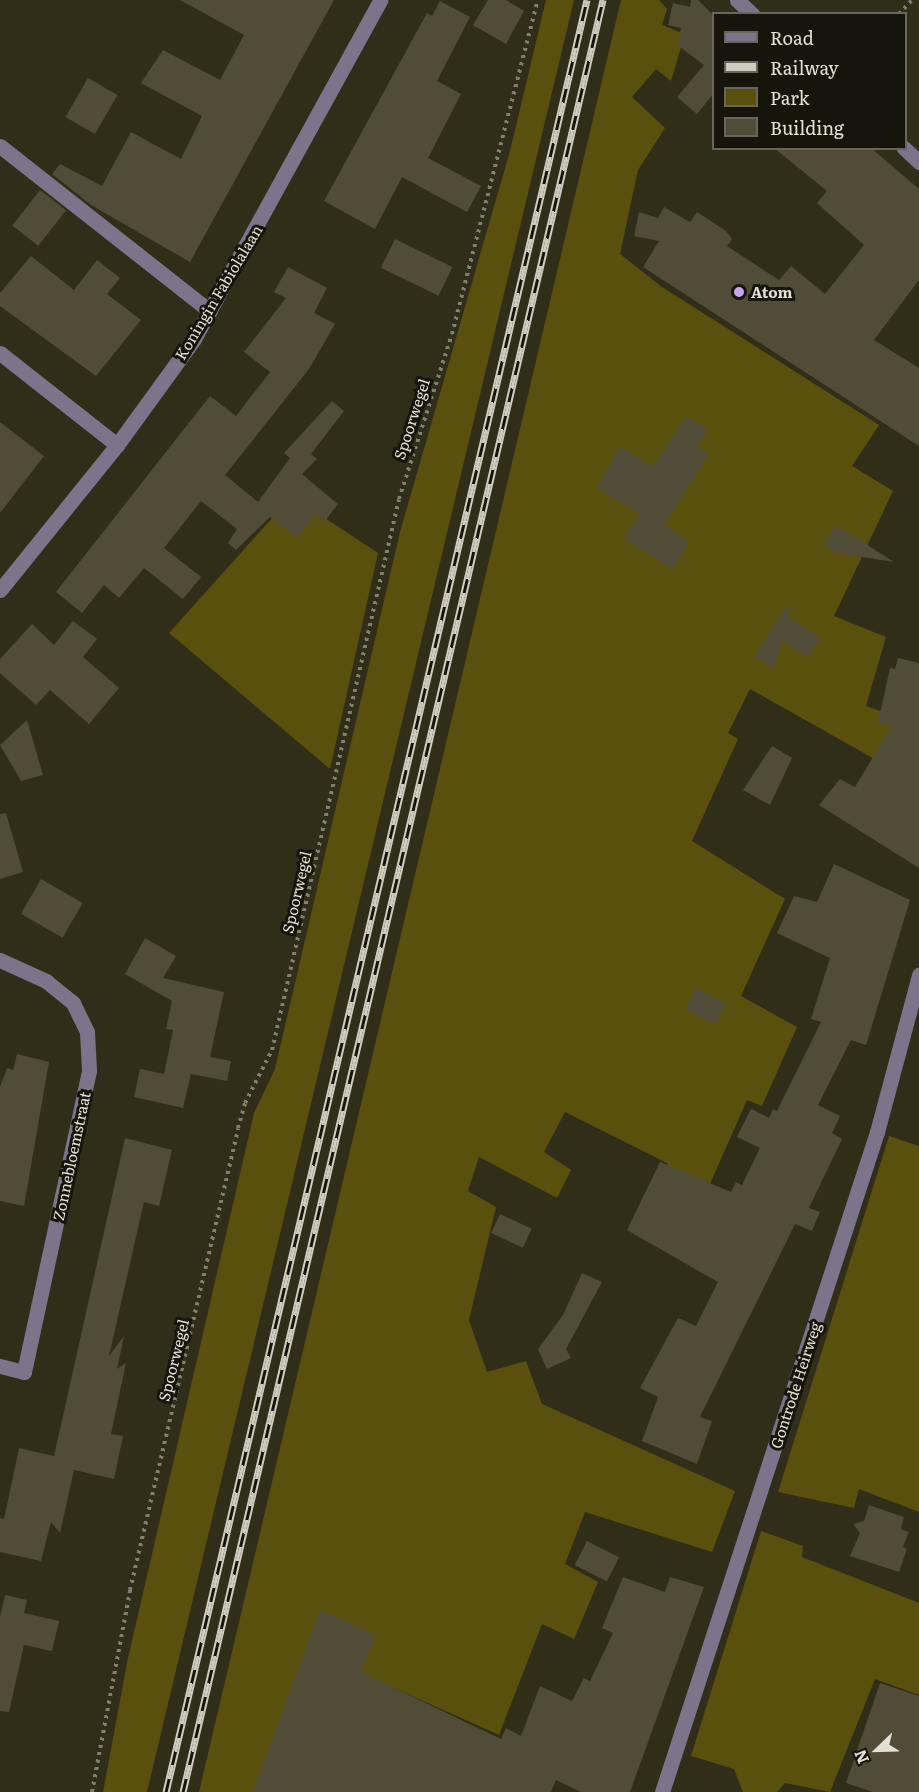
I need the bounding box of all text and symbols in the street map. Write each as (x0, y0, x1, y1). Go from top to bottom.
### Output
legend (712, 12, 907, 150)
text: Road (770, 24, 814, 51)
text: Railway (770, 54, 839, 81)
text: Park (770, 84, 809, 111)
text: Building (770, 114, 844, 141)
street label: Koningin Fabiolalaan (171, 221, 265, 363)
place label: Atom (751, 283, 792, 301)
marker: Atom (732, 285, 746, 299)
street label: Spoorwegel (389, 376, 433, 462)
street label: Spoorwegel (278, 849, 314, 935)
street label: Zonnebloemstraat (49, 1090, 93, 1222)
street label: Spoorwegel (154, 1317, 192, 1403)
street label: Gontrode Heirweg (766, 1320, 824, 1450)
north arrow (847, 1720, 907, 1780)
text: N (847, 1746, 874, 1768)

